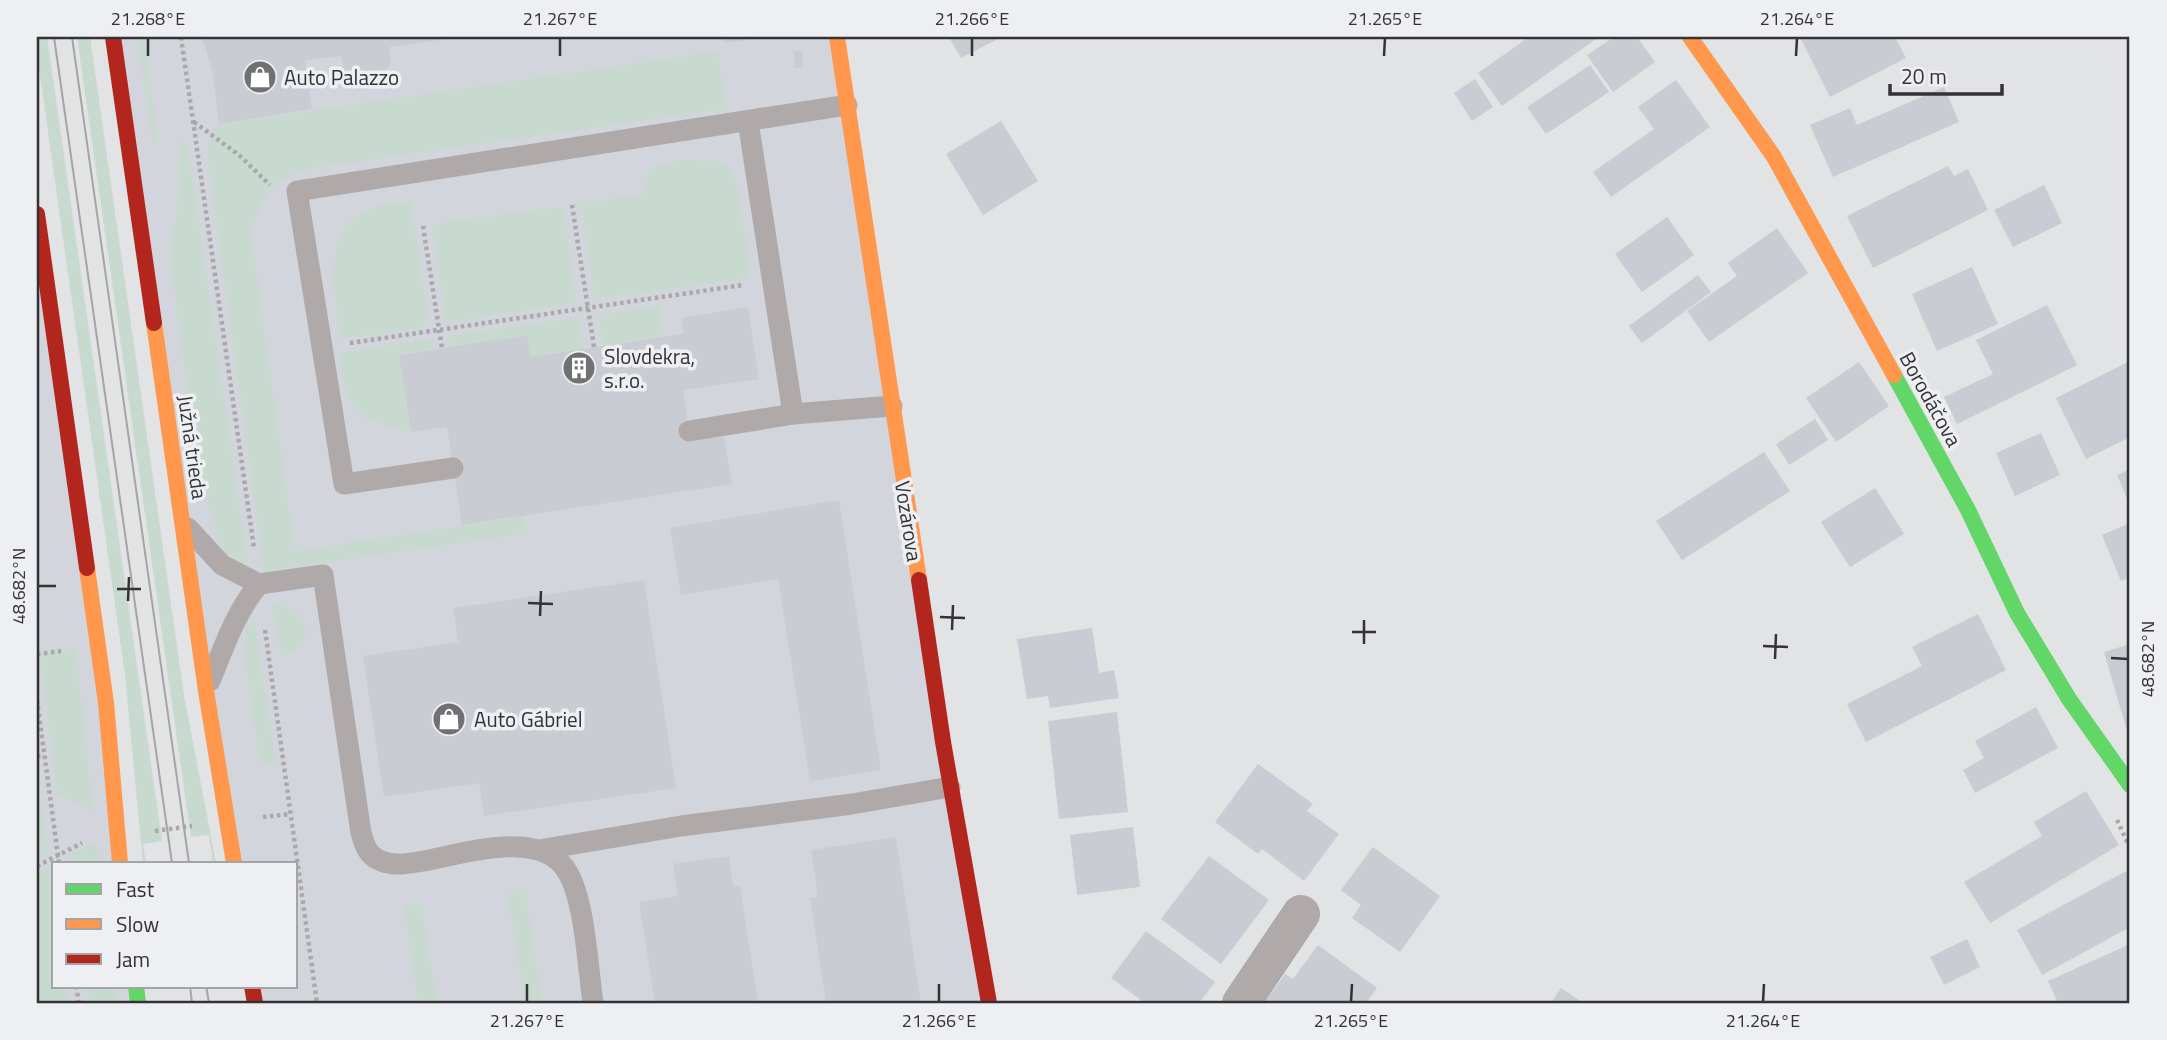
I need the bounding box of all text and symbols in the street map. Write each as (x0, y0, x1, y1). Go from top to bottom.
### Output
text: 21.268°E (111, 5, 185, 32)
text: 21.267°E (523, 5, 597, 32)
text: 21.266°E (935, 5, 1009, 32)
text: 21.265°E (1348, 5, 1422, 32)
text: 21.264°E (1760, 5, 1834, 32)
scale bar (1890, 52, 2002, 96)
shop icon: Auto Palazzo (241, 58, 279, 96)
text: 20 m (1901, 60, 1947, 92)
place label: Auto Palazzo (284, 61, 399, 93)
place label: Slovdekra, s.r.o. (604, 340, 695, 396)
street label: Borodáčova (1892, 346, 1970, 453)
building icon: Slovdekra, s.r.o. (560, 349, 598, 387)
street label: Južná trieda (170, 393, 216, 502)
street label: Vozárova (887, 478, 931, 564)
text: 48.682°N (5, 548, 32, 624)
text: 48.682°N (2134, 621, 2161, 697)
shop icon: Auto Gábriel (430, 700, 468, 738)
place label: Auto Gábriel (474, 703, 583, 735)
legend (52, 862, 298, 988)
text: Fast (116, 873, 155, 905)
text: Slow (116, 908, 159, 940)
text: Jam (116, 943, 150, 975)
text: 21.267°E (490, 1007, 564, 1034)
text: 21.266°E (902, 1007, 976, 1034)
text: 21.265°E (1314, 1007, 1388, 1034)
text: 21.264°E (1726, 1007, 1800, 1034)

